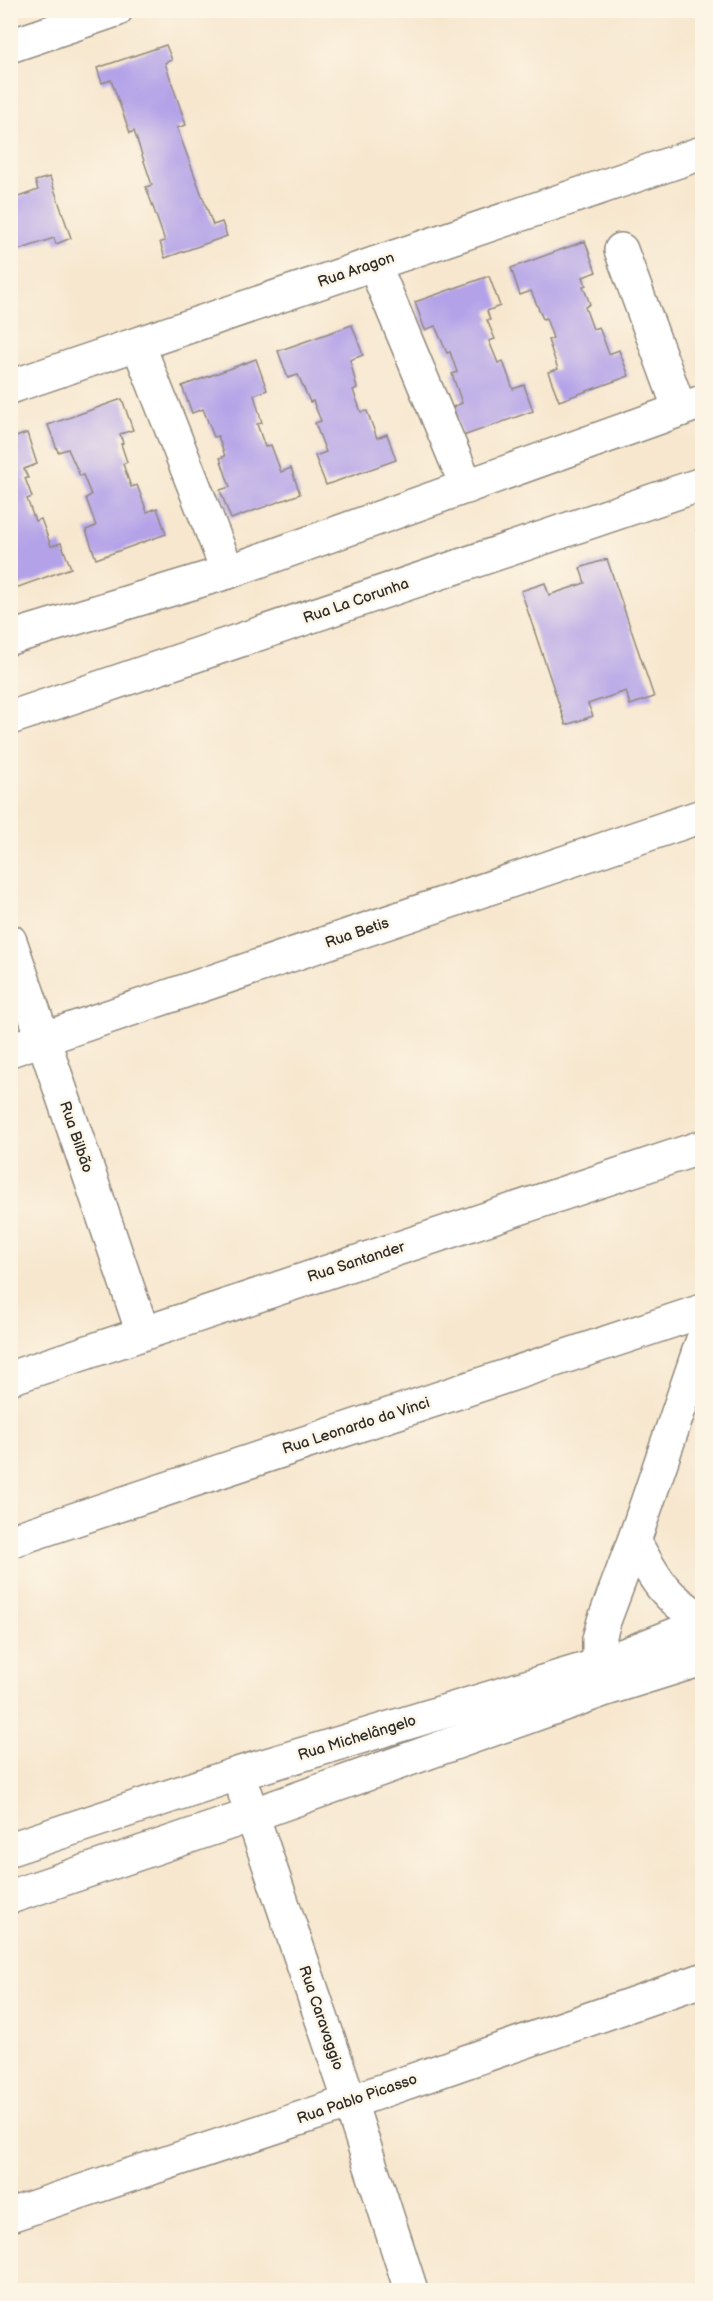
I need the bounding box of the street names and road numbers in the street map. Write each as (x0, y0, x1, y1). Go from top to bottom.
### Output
street label: Rua Aragon (315, 248, 397, 292)
street label: Rua La Corunha (301, 574, 411, 628)
street label: Rua Betis (323, 913, 392, 953)
street label: Rua Bilbão (55, 1099, 97, 1175)
street label: Rua Santander (305, 1237, 408, 1287)
street label: Rua Leonardo da Vinci (280, 1393, 432, 1459)
street label: Rua Michelângelo (296, 1711, 418, 1765)
street label: Rua Caravaggio (294, 1963, 348, 2073)
street label: Rua Pablo Picasso (294, 2070, 420, 2128)

